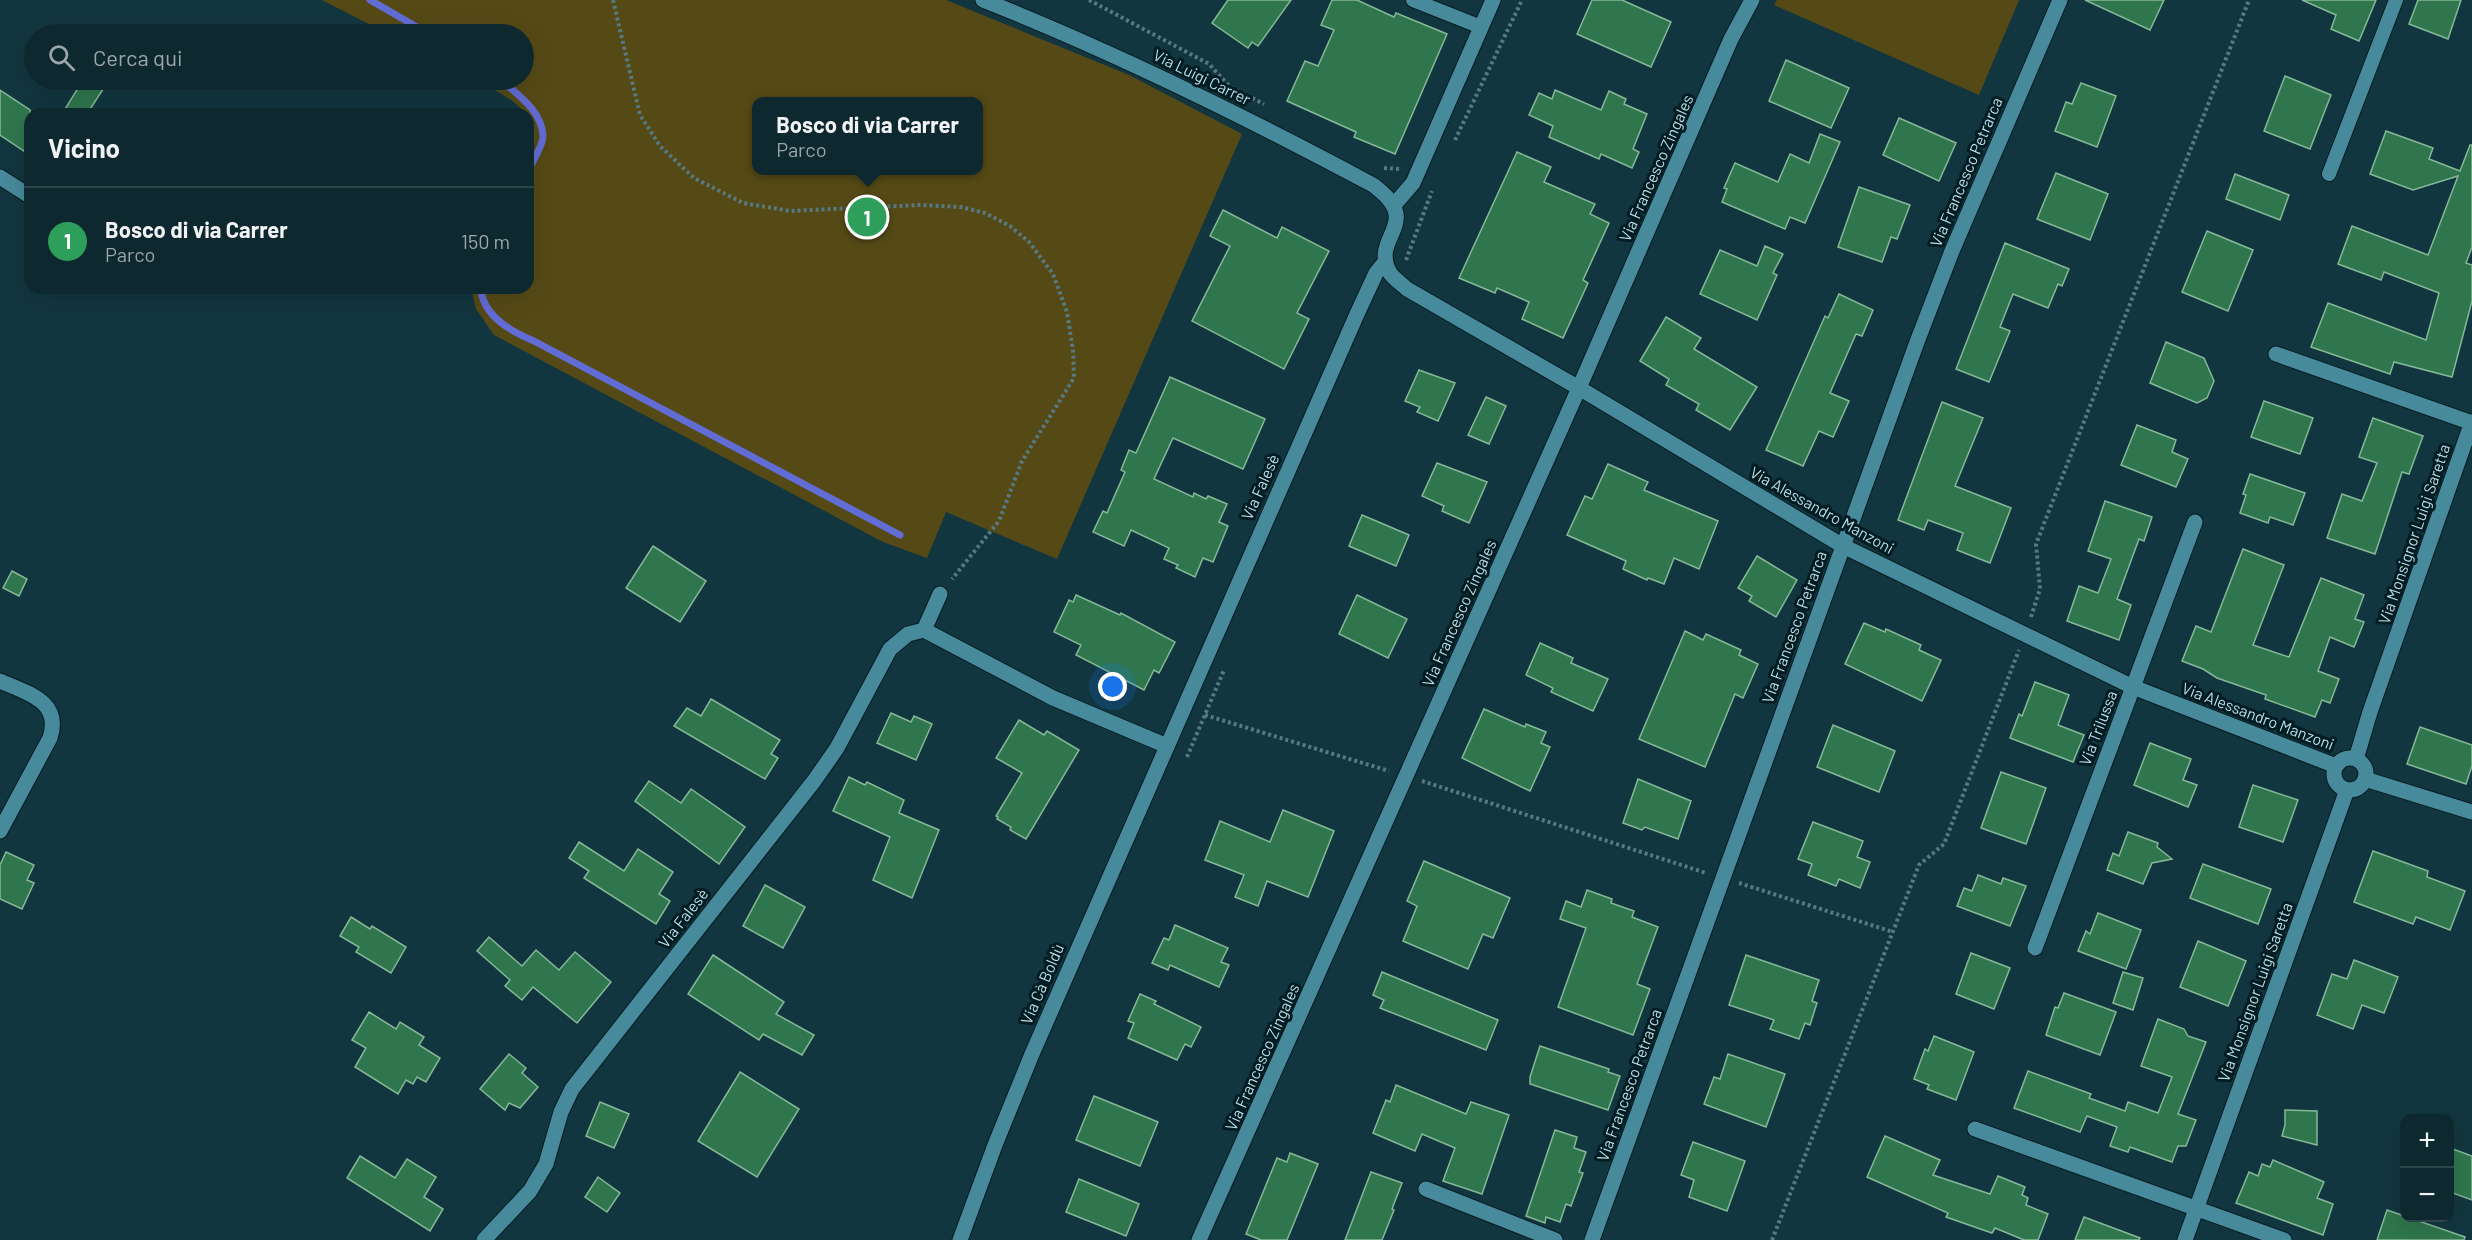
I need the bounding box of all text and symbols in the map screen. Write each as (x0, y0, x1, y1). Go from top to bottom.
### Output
search box (24, 24, 534, 90)
icon: search (45, 41, 78, 74)
text: Cerca qui (93, 44, 183, 70)
street label: Via Luigi Carrer (1150, 45, 1254, 108)
street label: Via Francesco Zingales (1615, 91, 1697, 244)
street label: Via Francesco Petrarca (1925, 94, 2006, 249)
popup (752, 97, 983, 175)
text: Bosco di via Carrer (776, 111, 959, 137)
text: Vicino (48, 132, 120, 163)
text: Parco (776, 137, 827, 161)
pin: 1 (848, 194, 886, 240)
text: Bosco di via Carrer (105, 216, 288, 242)
text: 1 (64, 229, 71, 253)
text: 150 m (461, 229, 510, 253)
text: Parco (105, 242, 155, 266)
street label: Via Monsignor Luigi Saretta (2374, 441, 2453, 626)
street label: Via Falesè (1237, 451, 1282, 523)
street label: Via Alessandro Manzoni (1747, 462, 1898, 557)
street label: Via Francesco Zingales (1418, 536, 1500, 689)
street label: Via Francesco Petrarca (1757, 548, 1830, 705)
your location (1098, 672, 1127, 701)
street label: Via Alessandro Manzoni (2179, 678, 2337, 753)
street label: Via Trilussa (2075, 688, 2120, 768)
street label: Via Falesè (654, 884, 712, 951)
street label: Via Monsignor Luigi Saretta (2213, 900, 2296, 1084)
street label: Via Cà Boldù (1016, 941, 1067, 1027)
street label: Via Francesco Zingales (1221, 980, 1303, 1133)
street label: Via Francesco Petrarca (1592, 1006, 1665, 1163)
map controls (2400, 1114, 2454, 1222)
button: + (2400, 1114, 2454, 1168)
button: − (2400, 1168, 2454, 1222)

